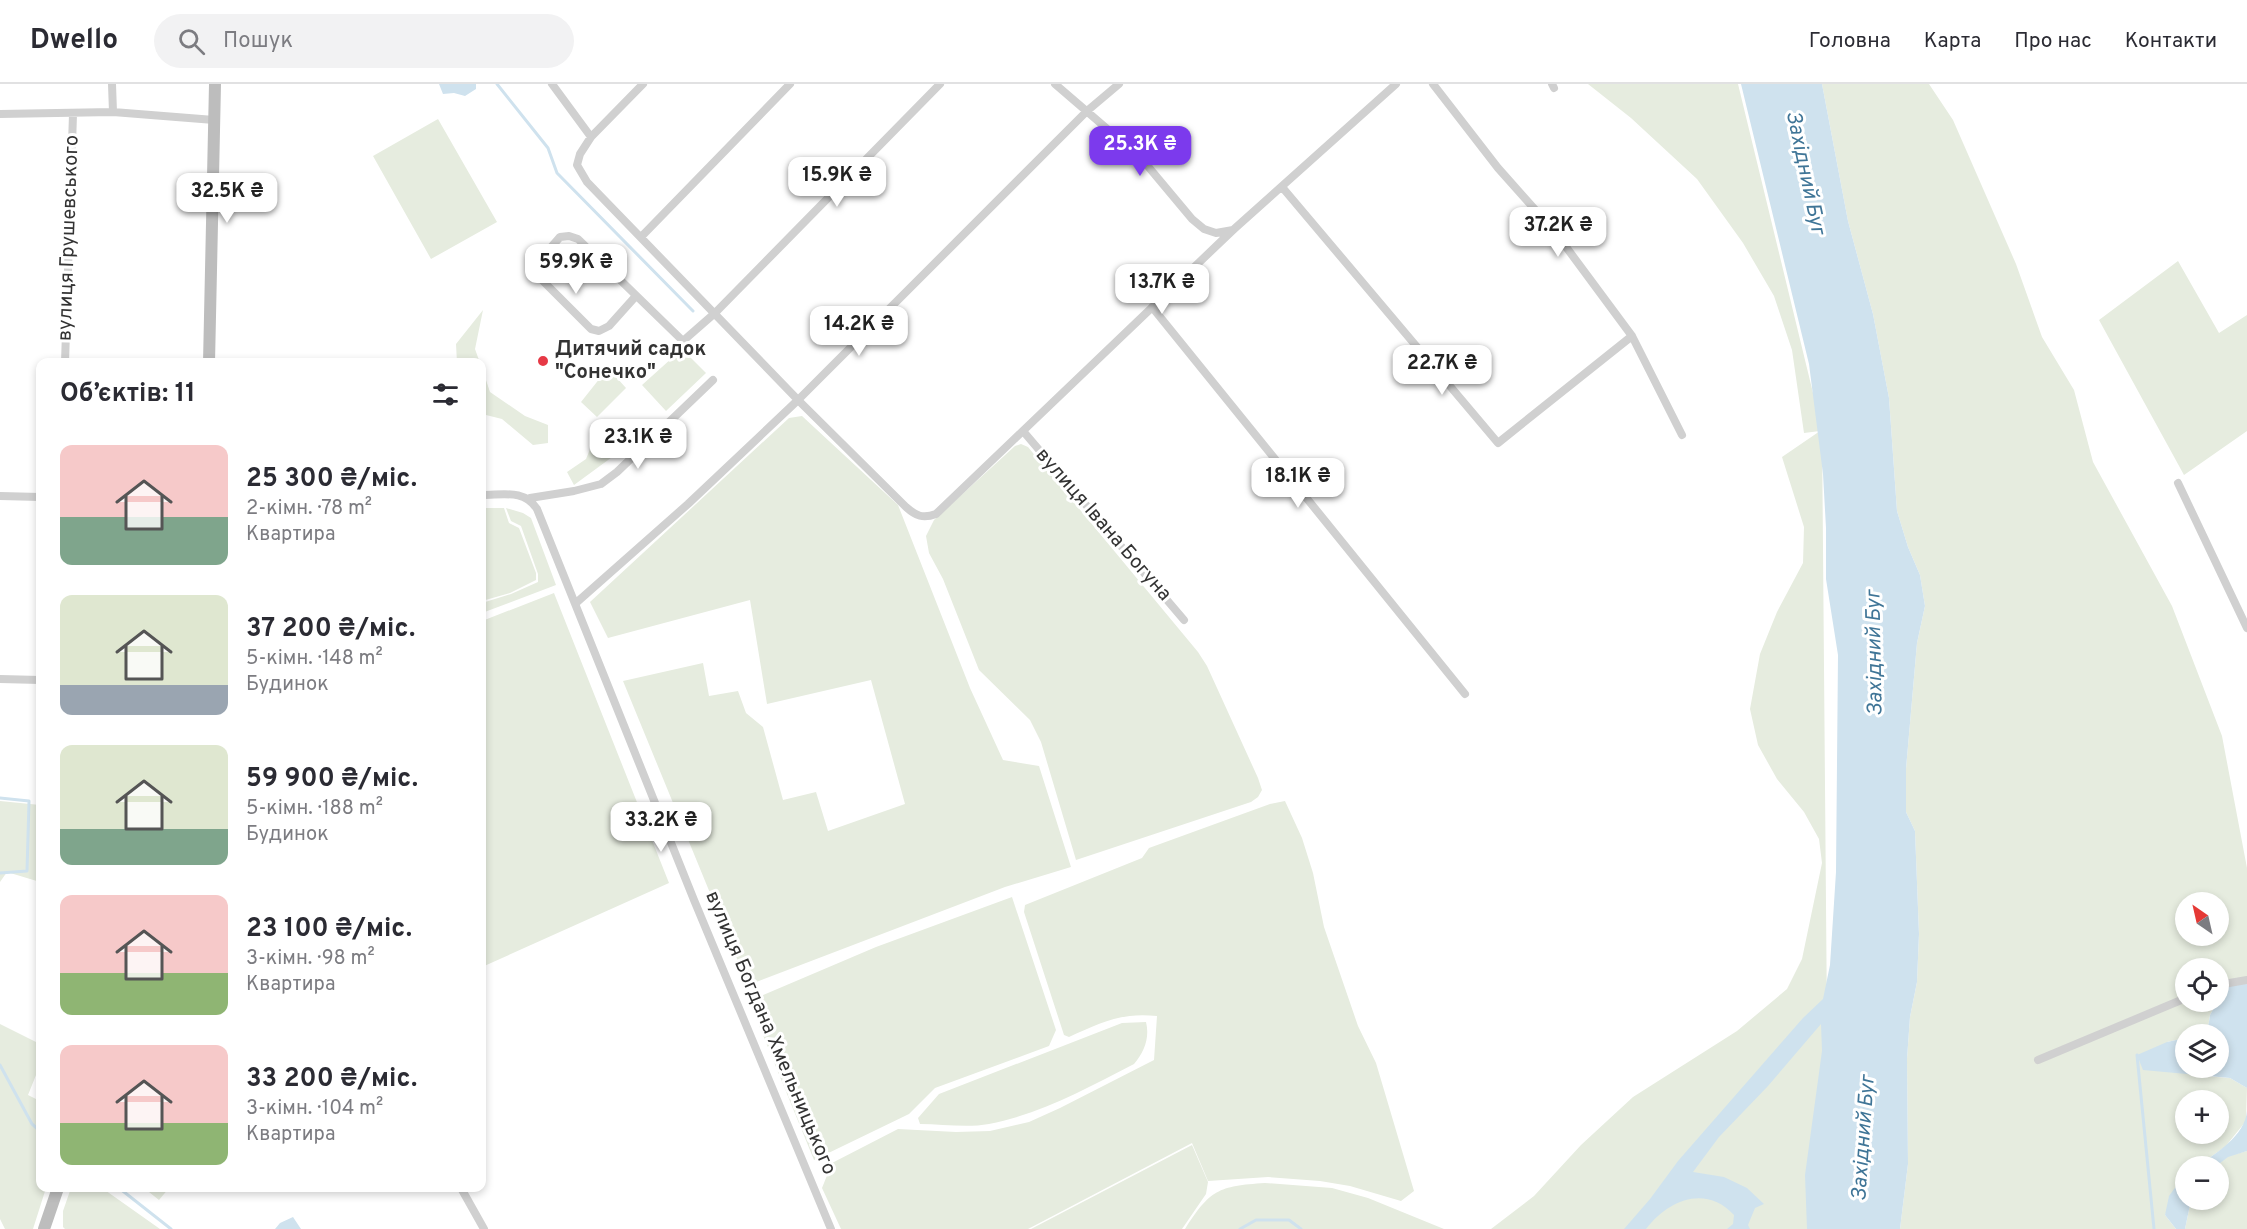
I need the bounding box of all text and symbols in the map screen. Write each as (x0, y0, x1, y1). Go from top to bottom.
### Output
search box (154, 14, 574, 68)
text: Dwello (30, 23, 118, 59)
icon: search (175, 25, 208, 58)
text: Пошук (223, 28, 293, 55)
text: Головна (1809, 28, 1891, 55)
text: Карта (1924, 28, 1981, 55)
text: Про нас (2014, 28, 2092, 55)
text: Контакти (2125, 28, 2217, 55)
water label: Західний Буг (1779, 109, 1832, 239)
pin: 25.3K ₴ (1085, 126, 1195, 177)
text: 25.3K ₴ (1103, 132, 1177, 158)
street label: вулиця Грушевського (52, 134, 86, 342)
pin: 15.9K ₴ (782, 157, 892, 208)
text: 15.9K ₴ (802, 163, 872, 189)
pin: 32.5K ₴ (172, 173, 282, 224)
text: 32.5K ₴ (190, 179, 264, 205)
pin: 37.2K ₴ (1503, 207, 1613, 258)
text: 37.2K ₴ (1523, 213, 1593, 239)
pin: 59.9K ₴ (521, 244, 631, 295)
text: 59.9K ₴ (539, 250, 613, 276)
pin: 13.7K ₴ (1107, 264, 1217, 315)
text: 13.7K ₴ (1129, 270, 1195, 296)
pin: 14.2K ₴ (804, 306, 914, 357)
text: 14.2K ₴ (824, 312, 894, 338)
place label: Дитячий садок "Сонечко" (555, 337, 707, 386)
pin: 22.7K ₴ (1387, 345, 1497, 396)
text: 22.7K ₴ (1407, 351, 1477, 377)
marker: Дитячий садок "Сонечко" (536, 354, 550, 368)
text: Об’єктів: 11 (60, 378, 196, 411)
icon: filters (429, 378, 462, 411)
pin: 23.1K ₴ (583, 419, 693, 470)
text: 23.1K ₴ (604, 425, 672, 451)
street label: вулиця Івана Богуна (1029, 443, 1177, 607)
pin: 18.1K ₴ (1243, 458, 1353, 509)
text: 25 300 ₴/міс. (246, 463, 417, 496)
text: 18.1K ₴ (1265, 464, 1331, 490)
icon: home (108, 469, 180, 541)
text: 2-кімн. · 78 m² (246, 496, 372, 522)
text: Квартира (246, 522, 335, 548)
water label: Західний Буг (1860, 588, 1890, 716)
text: 37 200 ₴/міс. (246, 613, 415, 646)
icon: home (108, 619, 180, 691)
text: 5-кімн. · 148 m² (246, 646, 383, 672)
text: Будинок (246, 672, 329, 698)
text: 59 900 ₴/міс. (246, 763, 418, 796)
icon: home (108, 769, 180, 841)
text: 5-кімн. · 188 m² (246, 796, 383, 822)
pin: 33.2K ₴ (606, 802, 716, 853)
text: 33.2K ₴ (625, 808, 697, 834)
text: Будинок (246, 822, 329, 848)
street label: вулиця Богдана Хмельницького (698, 887, 842, 1179)
north arrow (2175, 892, 2229, 946)
map controls (2175, 892, 2229, 1210)
text: 23 100 ₴/міс. (246, 913, 412, 946)
icon: home (108, 919, 180, 991)
text: 3-кімн. · 98 m² (246, 946, 375, 972)
button: locate (2175, 958, 2229, 1012)
text: Квартира (246, 972, 335, 998)
button: layers (2175, 1024, 2229, 1078)
text: 33 200 ₴/міс. (246, 1063, 417, 1096)
icon: home (108, 1069, 180, 1141)
water label: Західний Буг (1846, 1072, 1882, 1201)
button: + (2175, 1090, 2229, 1144)
text: 3-кімн. · 104 m² (246, 1096, 383, 1122)
text: Квартира (246, 1122, 335, 1148)
button: − (2175, 1156, 2229, 1210)

